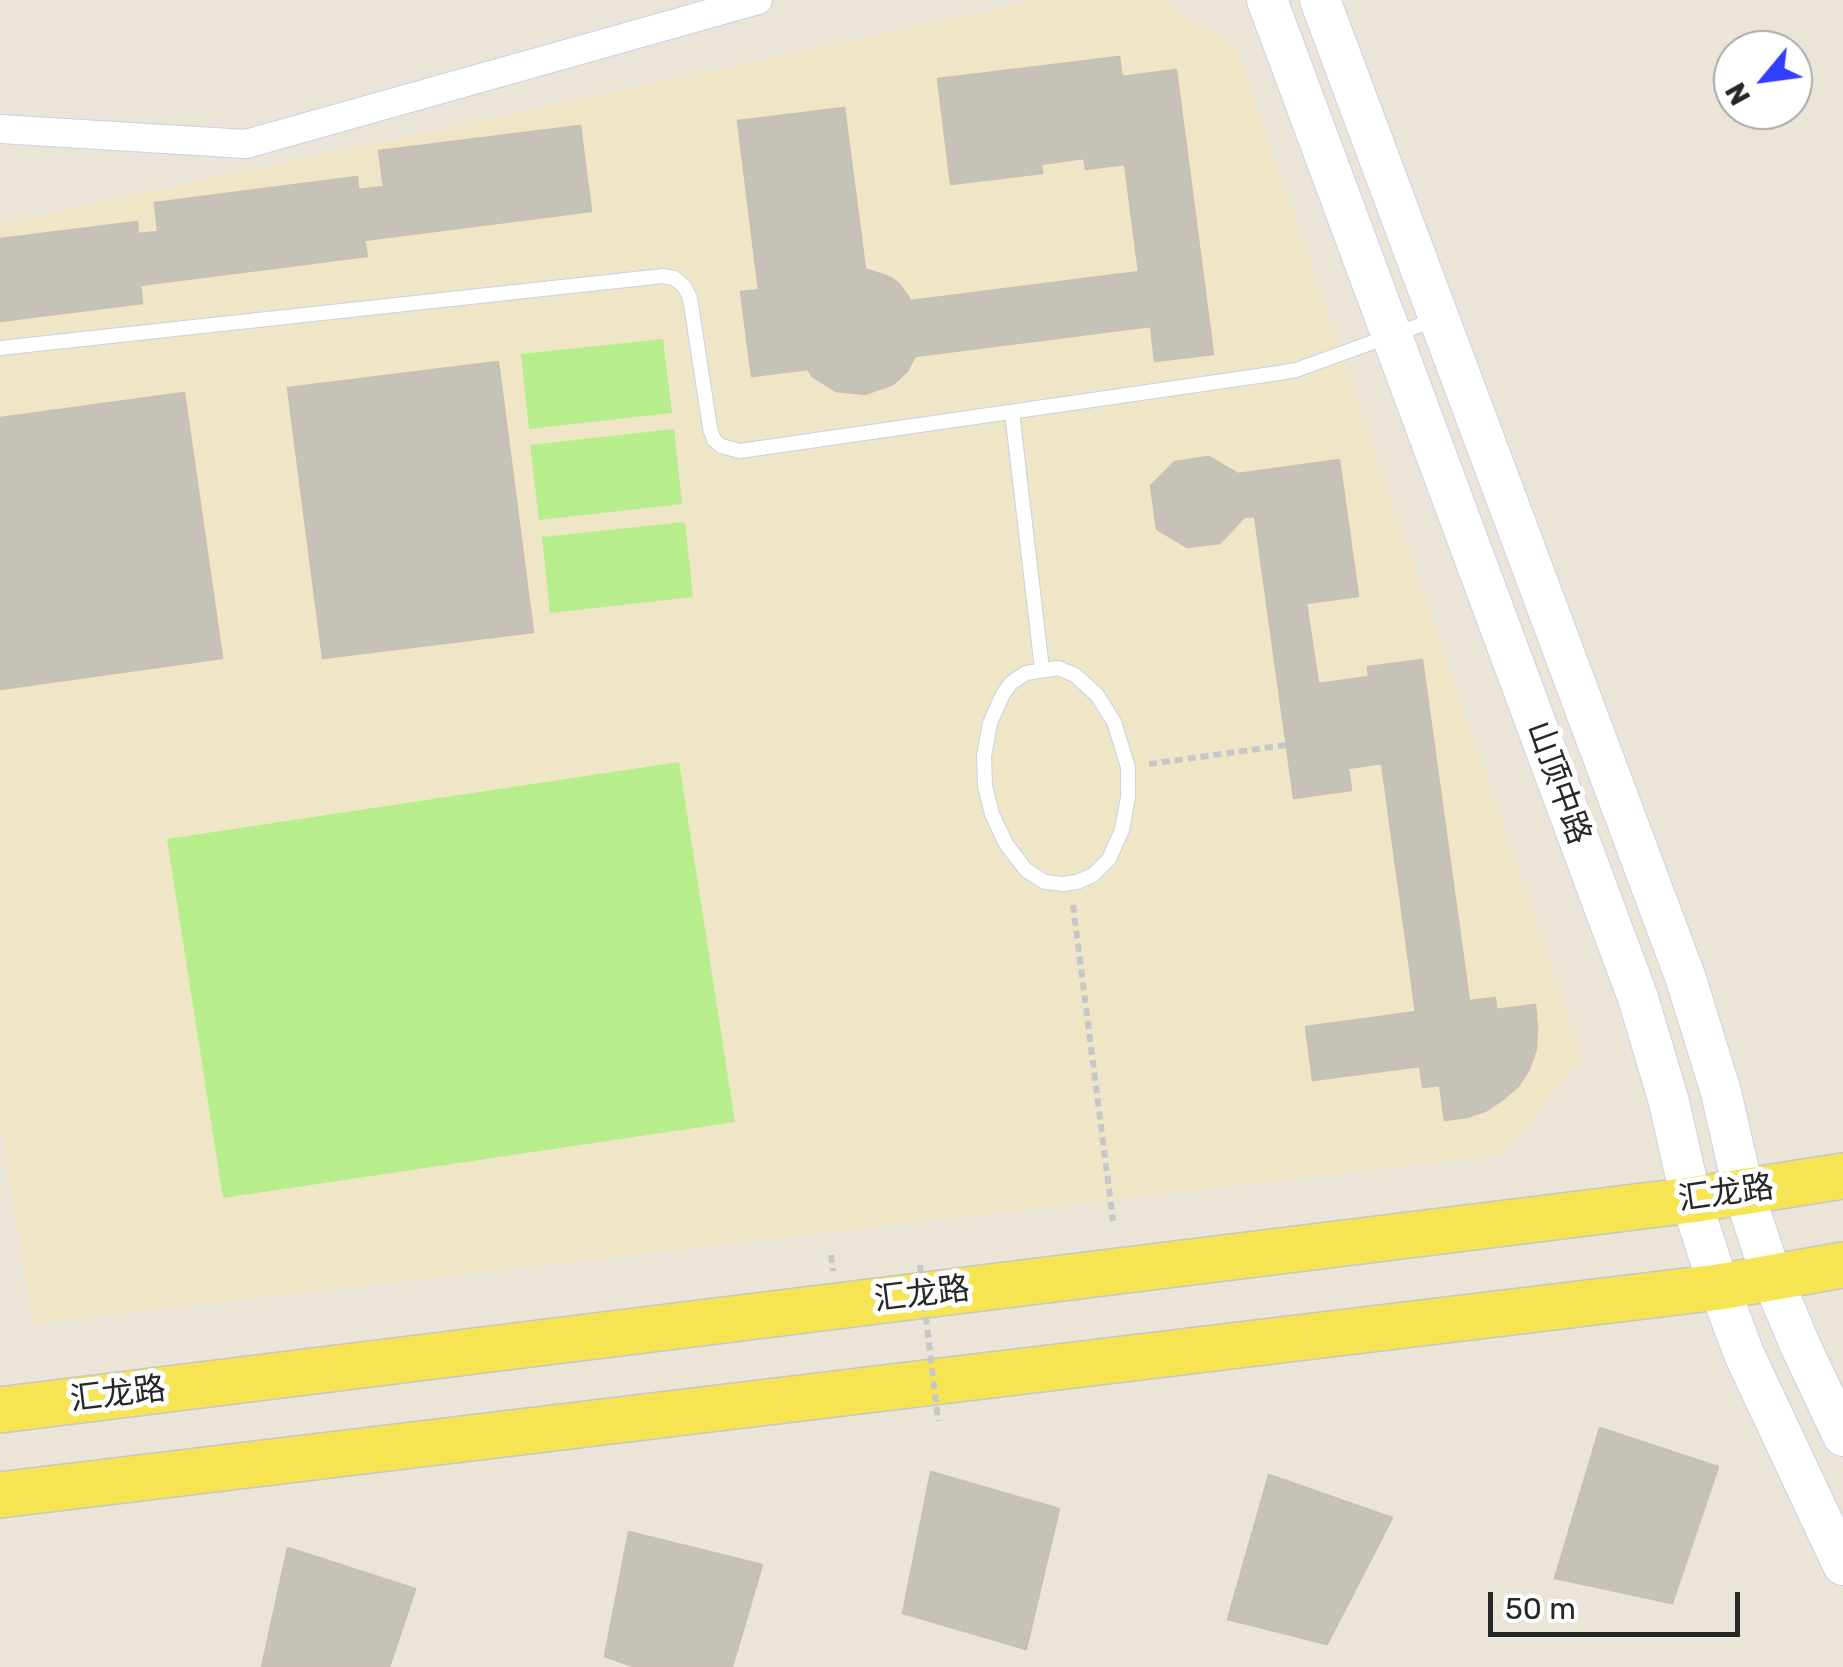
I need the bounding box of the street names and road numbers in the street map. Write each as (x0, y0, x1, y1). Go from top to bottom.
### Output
street label: 山顶中路 (1518, 716, 1598, 850)
street label: 汇龙路 (1676, 1168, 1776, 1220)
street label: 汇龙路 (872, 1270, 972, 1320)
street label: 汇龙路 (68, 1370, 168, 1420)

